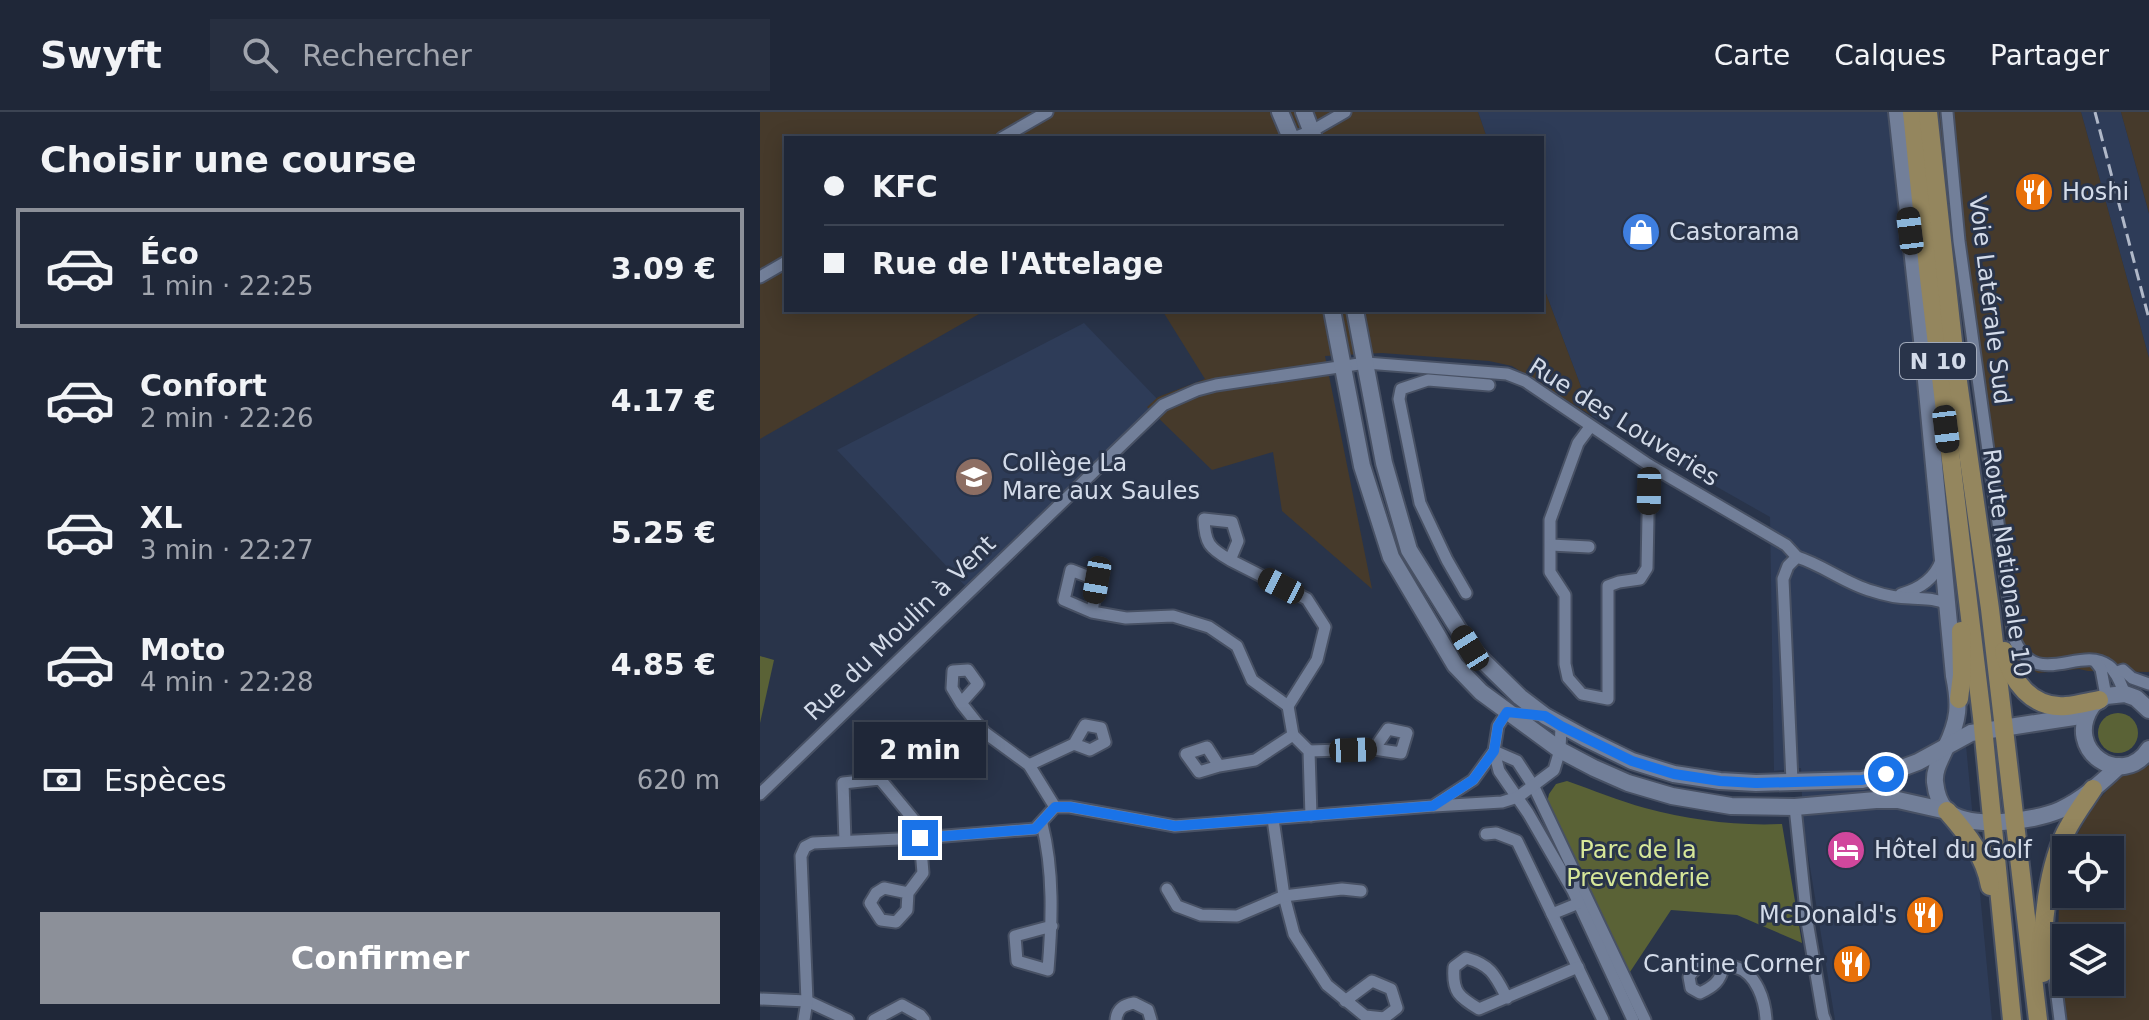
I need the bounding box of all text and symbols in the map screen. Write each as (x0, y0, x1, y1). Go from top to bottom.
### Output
search box (210, 19, 770, 91)
text: Swyft (40, 33, 162, 77)
icon: search (238, 33, 282, 77)
text: Rechercher (302, 38, 472, 73)
text: Carte (1714, 39, 1790, 72)
text: Calques (1834, 39, 1946, 72)
text: Partager (1990, 39, 2109, 72)
text: Choisir une course (40, 139, 417, 180)
text: KFC (872, 169, 938, 204)
restaurant icon: Hoshi (2013, 171, 2055, 213)
place label: Hoshi (2062, 178, 2129, 206)
street label: Voie Latérale Sud (1963, 194, 2017, 406)
car (1895, 206, 1925, 256)
shop icon: Castorama (1620, 211, 1662, 253)
place label: Castorama (1669, 218, 1800, 246)
icon: car (44, 232, 116, 304)
text: Éco (140, 236, 199, 271)
text: Rue de l'Attelage (872, 246, 1164, 281)
text: 3.09 € (611, 251, 716, 286)
text: 1 min · 22:25 (140, 271, 314, 301)
road number: N 10 (1900, 343, 1976, 379)
street label: Rue des Louveries (1524, 352, 1724, 492)
icon: car (44, 364, 116, 436)
text: Confort (140, 368, 267, 403)
text: 4.17 € (611, 383, 716, 418)
text: 2 min · 22:26 (140, 403, 314, 433)
car (1931, 404, 1961, 454)
street label: Route Nationale 10 (1977, 447, 2037, 679)
place label: Collège La Mare aux Saules (1002, 449, 1200, 505)
school or university icon: Collège La Mare aux Saules (953, 456, 995, 498)
car (1637, 467, 1661, 515)
icon: car (44, 496, 116, 568)
text: XL (140, 500, 182, 535)
text: 5.25 € (611, 515, 716, 550)
street label: Rue du Moulin à Vent (799, 530, 1001, 726)
text: 3 min · 22:27 (140, 535, 314, 565)
car (1081, 554, 1113, 606)
car (1254, 564, 1308, 608)
car (1447, 621, 1493, 675)
icon: car (44, 628, 116, 700)
text: Moto (140, 632, 225, 667)
text: 4.85 € (611, 647, 716, 682)
text: 4 min · 22:28 (140, 667, 314, 697)
callout: 2 min (854, 722, 986, 778)
text: 2 min (879, 735, 961, 765)
car (1329, 737, 1377, 763)
route start (1868, 756, 1904, 792)
icon: cash (40, 758, 84, 802)
text: Espèces (104, 763, 227, 798)
text: 620 m (637, 765, 720, 795)
route end (902, 820, 938, 856)
hotel icon: Hôtel du Golf (1825, 829, 1867, 871)
park label: Parc de la Prevenderie (1566, 836, 1710, 892)
place label: Hôtel du Golf (1874, 836, 2032, 864)
map controls (2052, 836, 2124, 996)
button: locate (2052, 836, 2124, 908)
restaurant icon: McDonald's (1904, 894, 1946, 936)
place label: McDonald's (1759, 901, 1897, 929)
button: Confirmer (40, 912, 720, 1004)
button: layers (2052, 924, 2124, 996)
restaurant icon: Cantine Corner (1831, 943, 1873, 985)
place label: Cantine Corner (1643, 950, 1824, 978)

